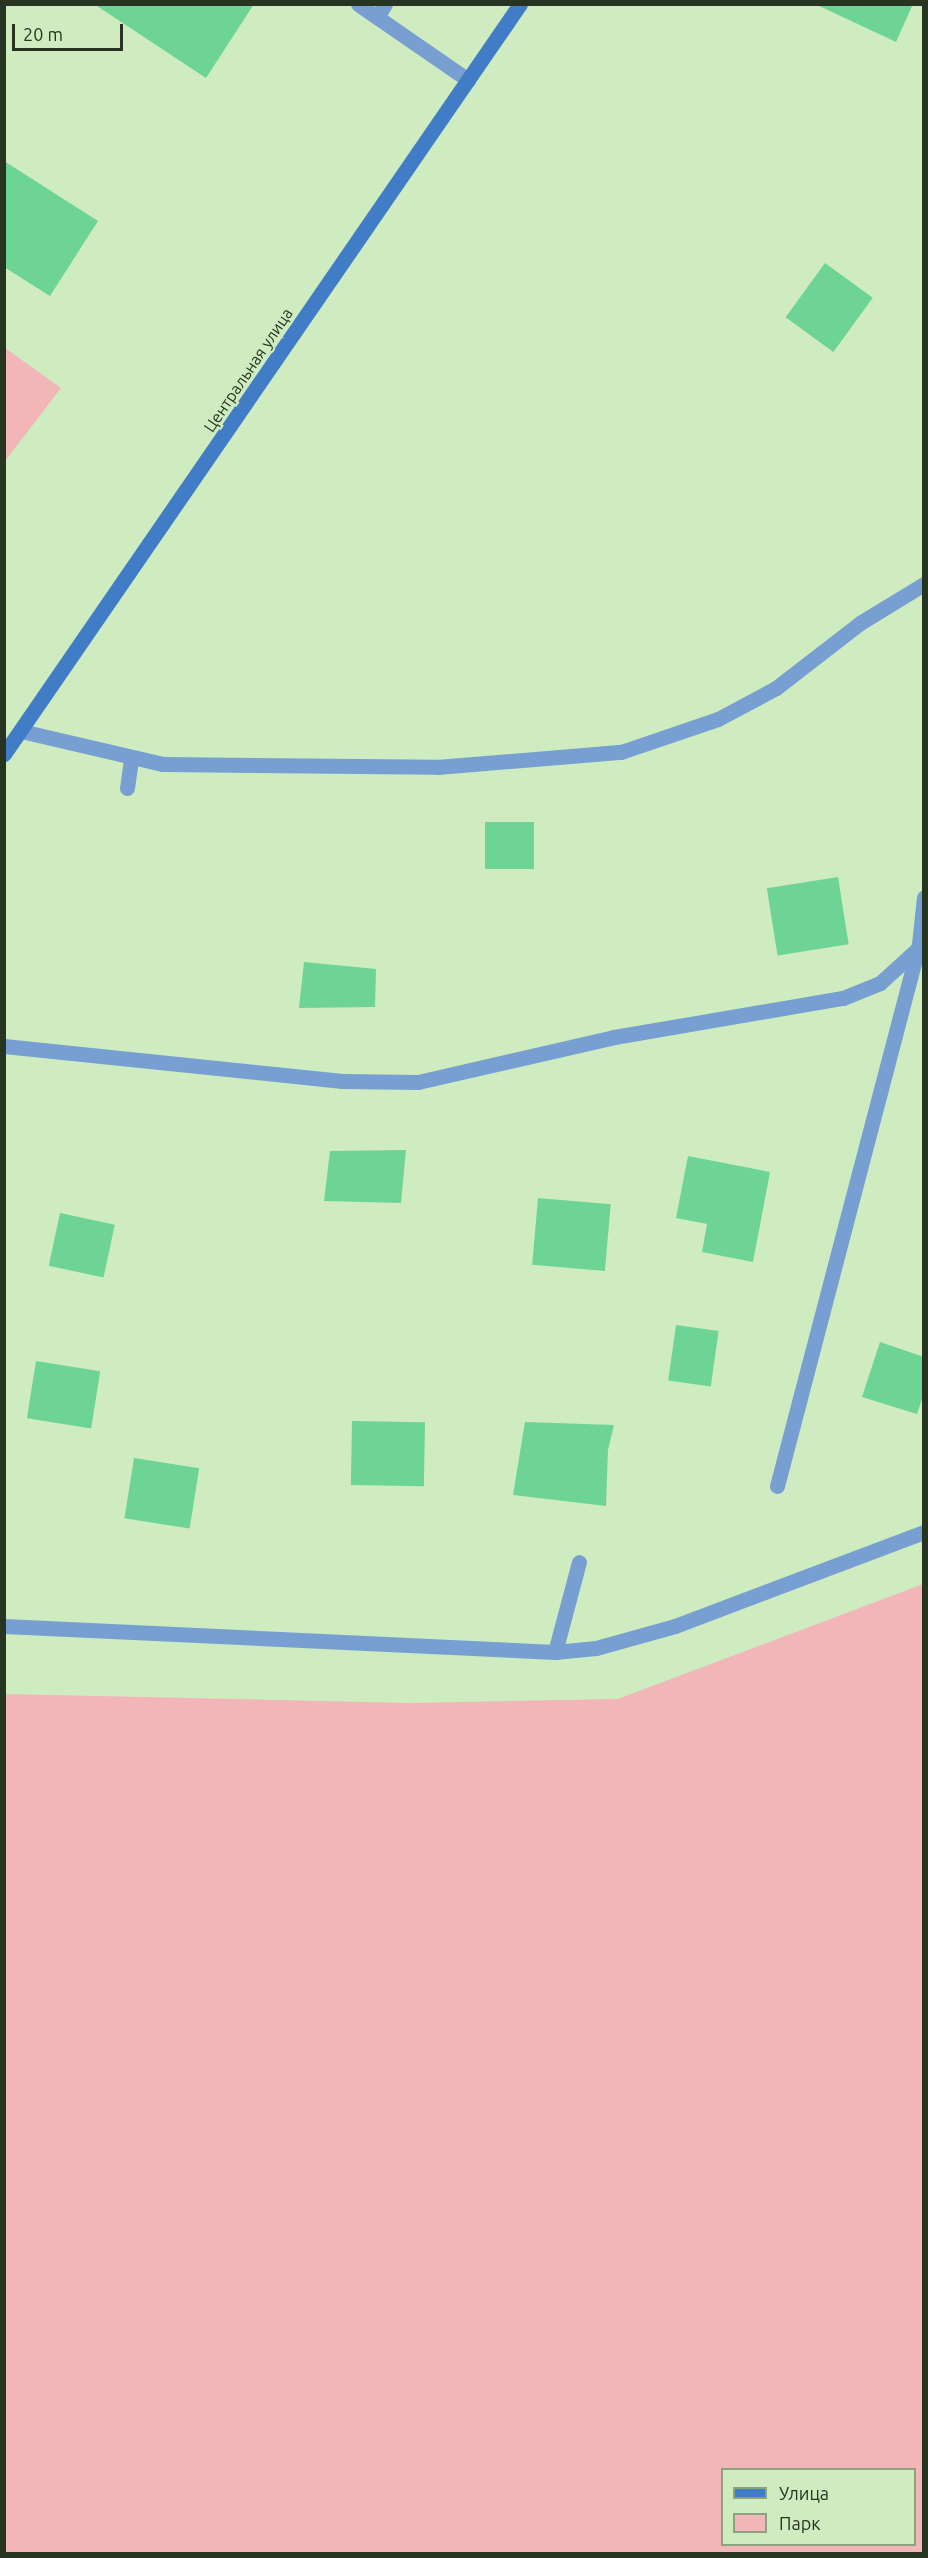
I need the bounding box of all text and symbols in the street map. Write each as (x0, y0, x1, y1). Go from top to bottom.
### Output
scale bar (15, 12, 126, 50)
text: 20 m (23, 24, 63, 44)
street label: Центральная улица (199, 304, 297, 436)
legend (721, 2468, 916, 2546)
text: Улица (779, 2483, 829, 2503)
text: Парк (779, 2513, 820, 2533)

